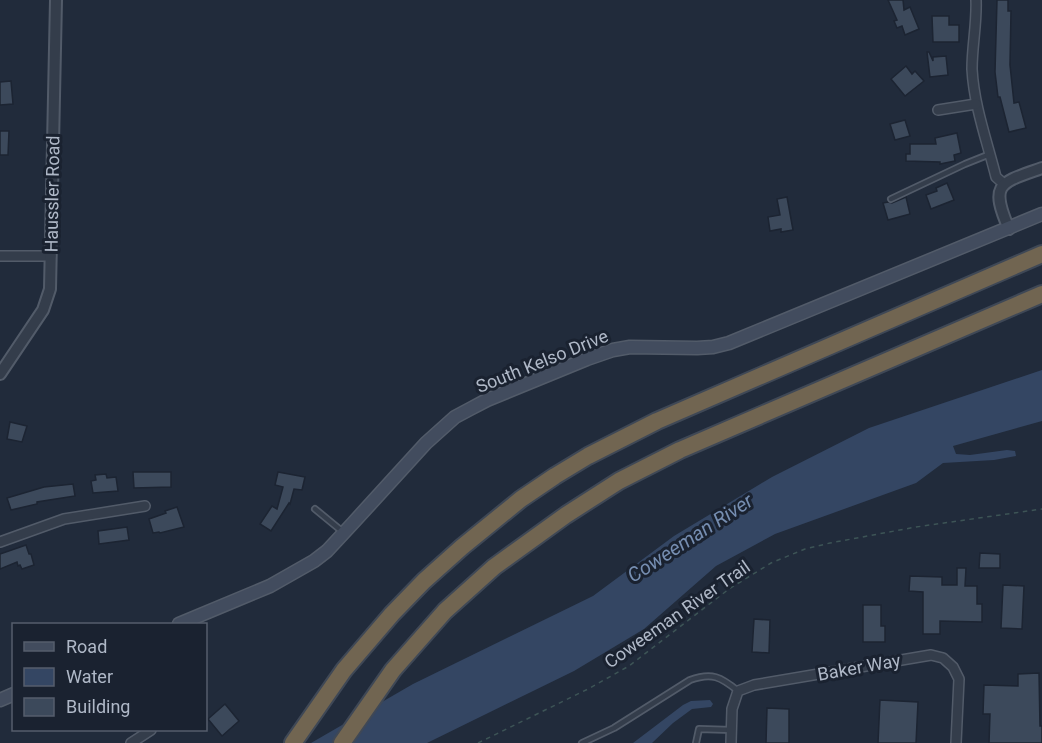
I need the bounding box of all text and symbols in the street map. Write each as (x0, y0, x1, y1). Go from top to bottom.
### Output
street label: Haussler Road (40, 135, 64, 253)
street label: South Kelso Drive (473, 325, 611, 397)
water label: Coweeman River (623, 488, 758, 588)
street label: Coweeman River Trail (600, 556, 754, 672)
legend (12, 623, 207, 731)
text: Road (66, 636, 107, 657)
street label: Baker Way (816, 649, 903, 685)
text: Water (66, 666, 113, 687)
text: Building (66, 696, 130, 717)

